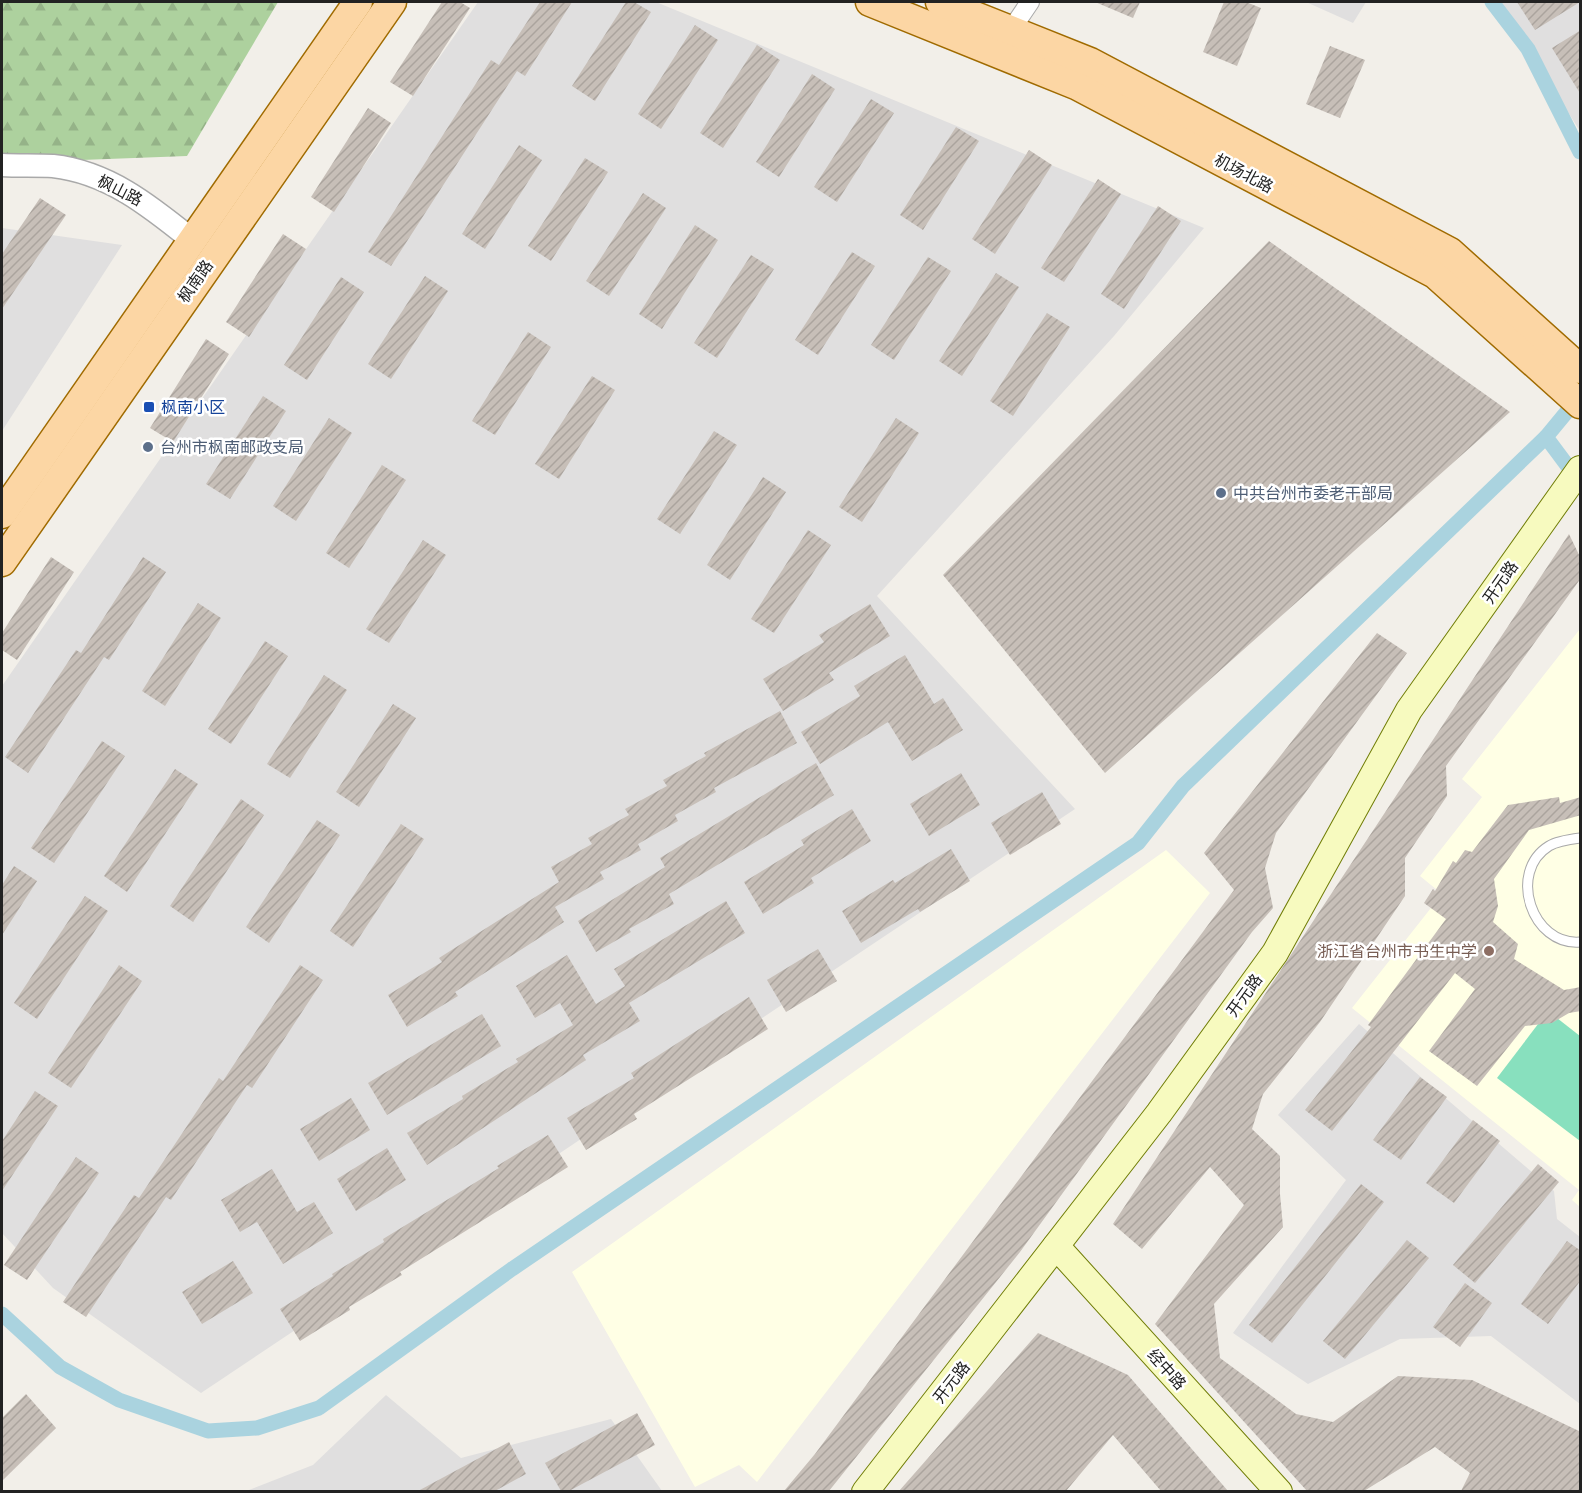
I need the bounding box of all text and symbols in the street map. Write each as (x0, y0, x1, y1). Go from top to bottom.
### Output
street label: 机场北路 (1212, 151, 1276, 196)
street label: 枫山路 (95, 172, 145, 209)
street label: 枫南路 (175, 257, 216, 306)
place label: 枫南小区 (161, 399, 225, 416)
marker: 枫南小区 (142, 400, 156, 414)
place label: 台州市枫南邮政支局 (160, 439, 304, 456)
marker: 台州市枫南邮政支局 (141, 440, 155, 454)
place label: 中共台州市委老干部局 (1233, 485, 1393, 502)
marker: 中共台州市委老干部局 (1214, 486, 1228, 500)
street label: 开元路 (1480, 558, 1521, 607)
place label: 浙江省台州市书生中学 (1317, 943, 1477, 960)
marker: 浙江省台州市书生中学 (1482, 944, 1496, 958)
street label: 开元路 (1223, 971, 1265, 1020)
street label: 经中路 (1144, 1346, 1189, 1393)
street label: 开元路 (930, 1358, 973, 1406)

